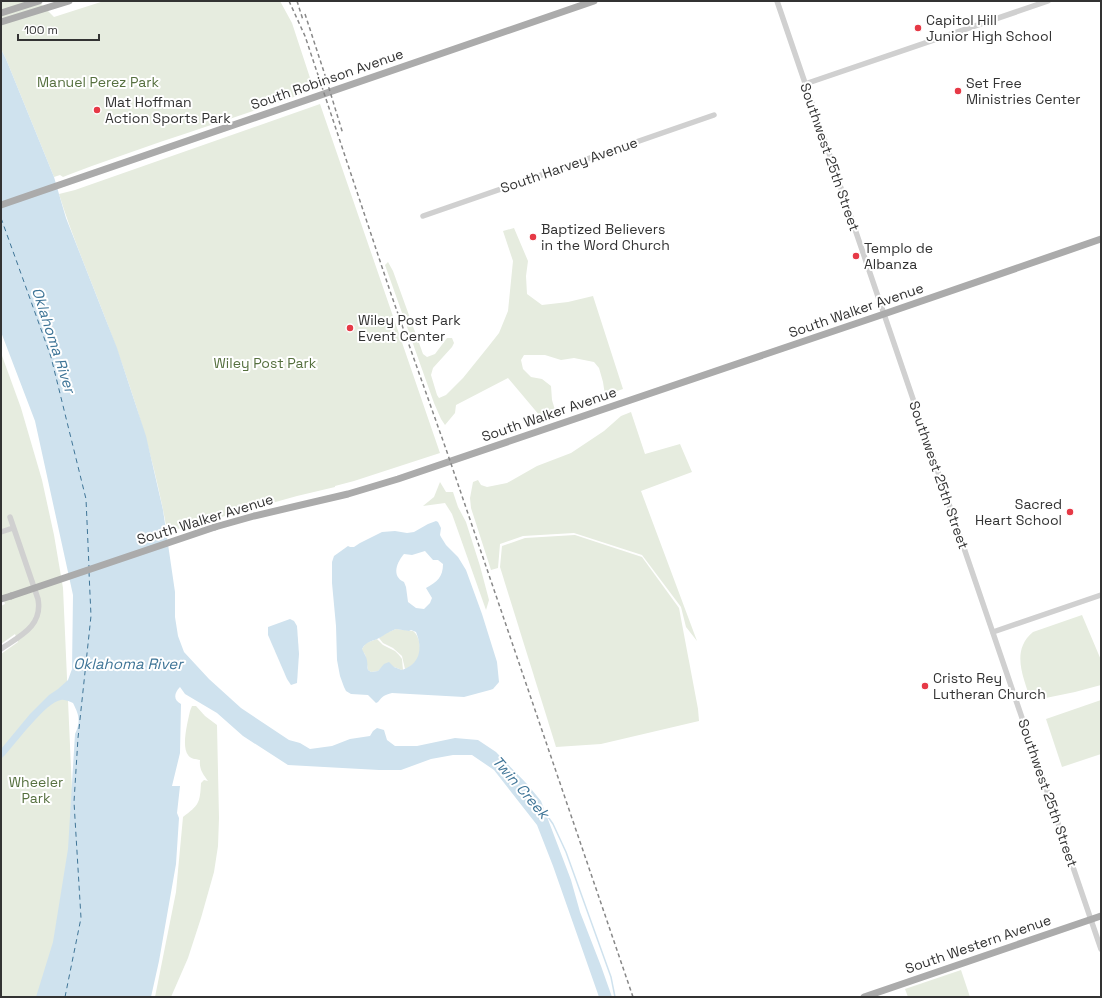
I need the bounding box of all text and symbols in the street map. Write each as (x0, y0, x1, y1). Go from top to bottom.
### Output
place label: Capitol Hill Junior High School (926, 11, 1052, 45)
scale bar (18, 16, 99, 42)
text: 100 m (24, 22, 58, 38)
marker: Capitol Hill Junior High School (913, 23, 923, 33)
street label: South Robinson Avenue (248, 44, 406, 114)
park label: Manuel Perez Park (37, 73, 159, 91)
place label: Set Free Ministries Center (966, 74, 1081, 108)
street label: Southwest 25th Street (796, 81, 864, 233)
marker: Set Free Ministries Center (953, 86, 963, 96)
place label: Mat Hoffman Action Sports Park (105, 93, 231, 127)
marker: Mat Hoffman Action Sports Park (92, 105, 102, 115)
street label: South Harvey Avenue (498, 133, 640, 197)
place label: Baptized Believers in the Word Church (541, 220, 670, 254)
marker: Baptized Believers in the Word Church (528, 232, 538, 242)
place label: Templo de Albanza (864, 239, 933, 273)
marker: Templo de Albanza (851, 251, 861, 261)
street label: South Walker Avenue (786, 278, 926, 342)
water label: Oklahoma River (28, 285, 80, 396)
place label: Wiley Post Park Event Center (358, 311, 461, 345)
marker: Wiley Post Park Event Center (345, 323, 355, 333)
park label: Wiley Post Park (214, 354, 317, 372)
street label: South Walker Avenue (479, 382, 619, 446)
street label: Southwest 25th Street (905, 399, 973, 551)
street label: South Walker Avenue (135, 490, 275, 548)
place label: Sacred Heart School (975, 495, 1062, 529)
marker: Sacred Heart School (1065, 507, 1075, 517)
water label: Oklahoma River (73, 654, 184, 673)
place label: Cristo Rey Lutheran Church (933, 669, 1046, 703)
marker: Cristo Rey Lutheran Church (920, 681, 930, 691)
street label: Southwest 25th Street (1014, 717, 1082, 869)
water label: Twin Creek (488, 752, 555, 824)
park label: Wheeler Park (9, 773, 63, 807)
street label: South Western Avenue (903, 911, 1053, 977)

